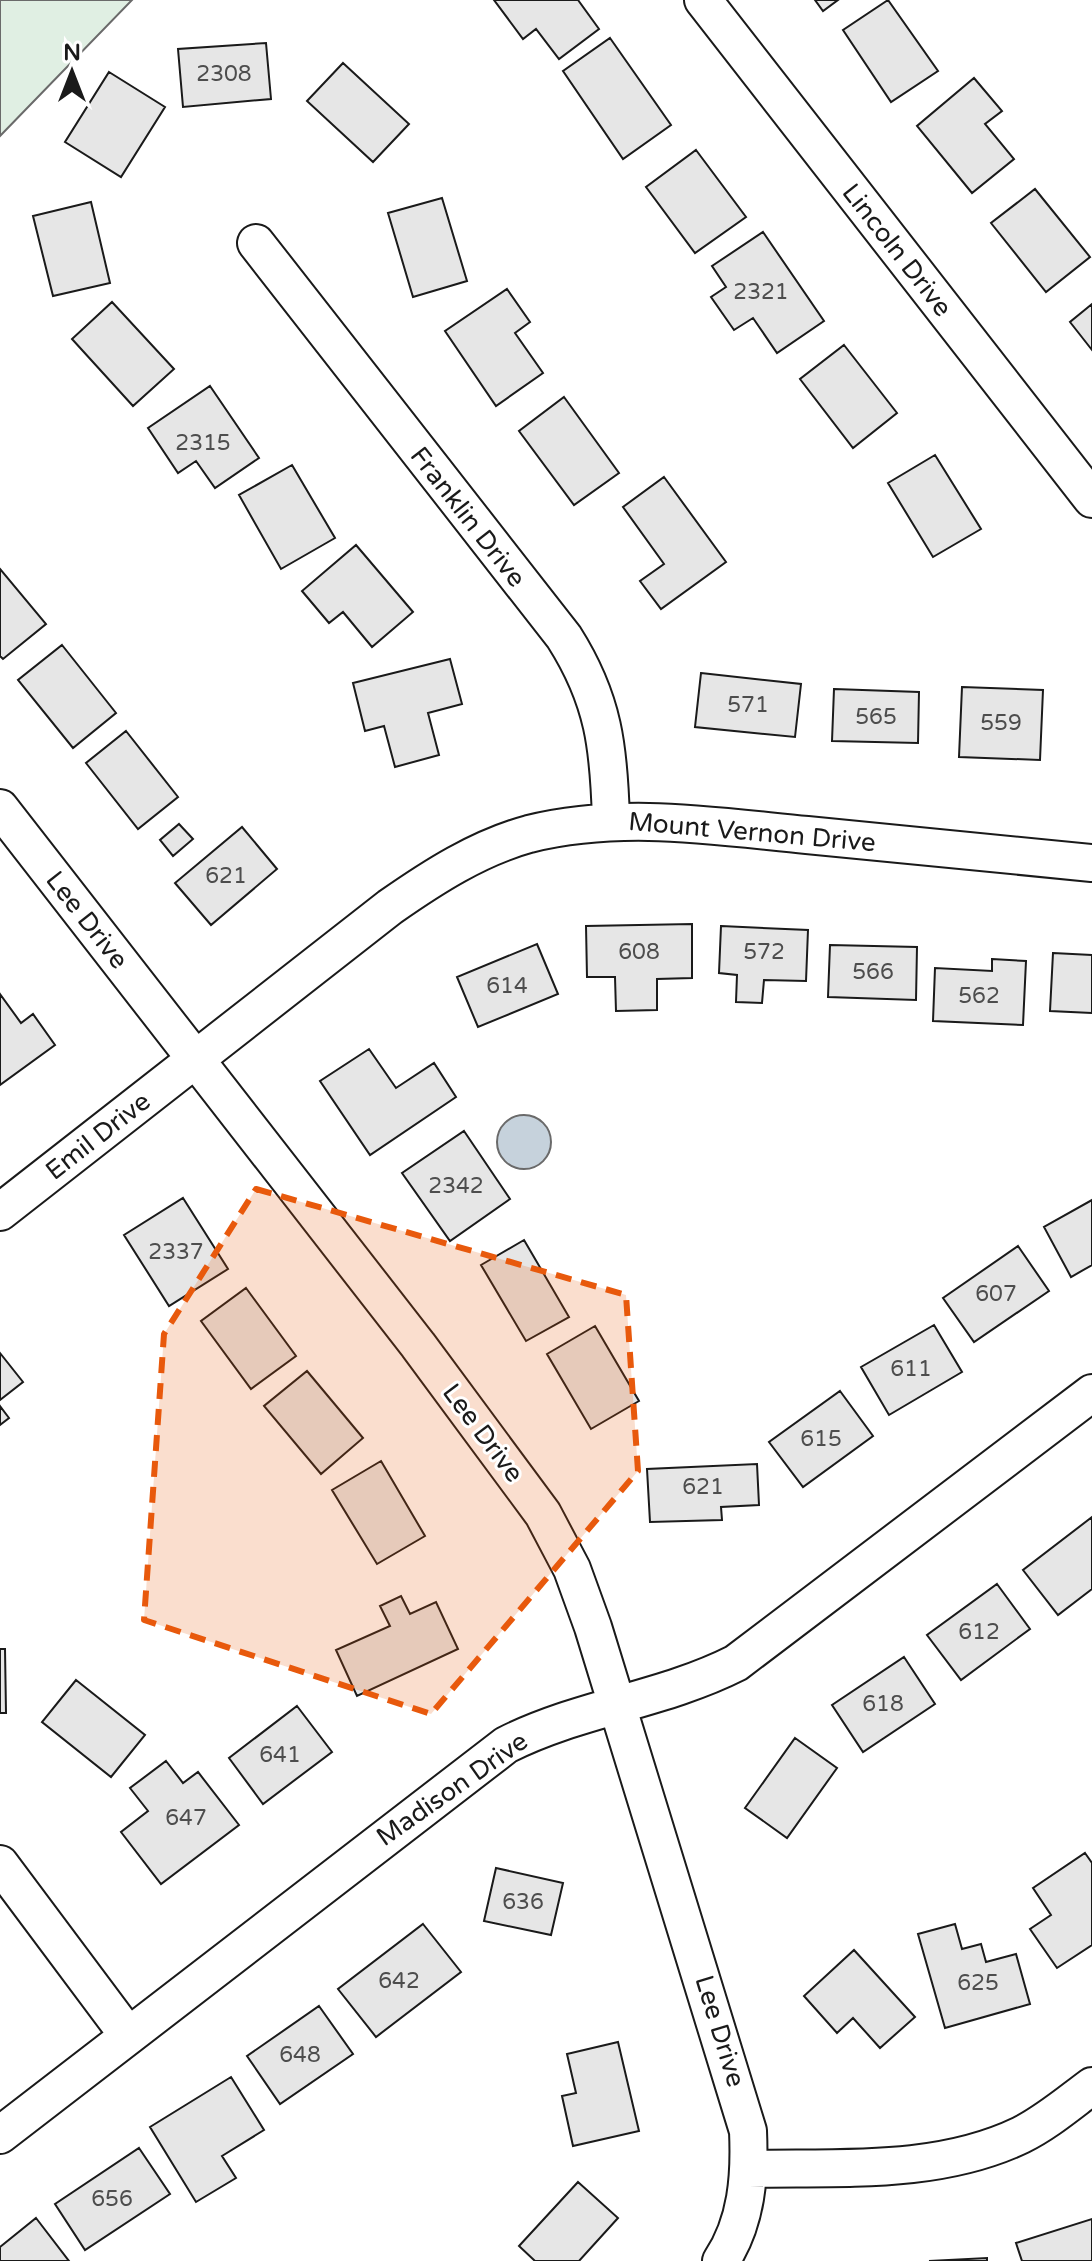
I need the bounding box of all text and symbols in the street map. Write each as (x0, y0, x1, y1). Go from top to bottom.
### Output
north arrow (32, 32, 112, 112)
text: N (63, 40, 81, 66)
house number: 2308 (196, 61, 252, 87)
street label: Lincoln Drive (836, 177, 958, 323)
house number: 2321 (733, 279, 789, 305)
house number: 2315 (175, 430, 231, 456)
street label: Franklin Drive (404, 441, 532, 593)
house number: 571 (727, 692, 769, 718)
house number: 565 (855, 704, 897, 730)
house number: 559 (980, 710, 1022, 736)
street label: Mount Vernon Drive (627, 806, 877, 858)
house number: 621 (205, 863, 247, 889)
street label: Lee Drive (39, 865, 135, 975)
house number: 608 (618, 939, 660, 965)
house number: 572 (743, 939, 785, 965)
house number: 566 (852, 959, 894, 985)
house number: 614 (486, 973, 528, 999)
house number: 562 (958, 983, 1000, 1009)
street label: Emil Drive (40, 1086, 156, 1186)
house number: 2342 (428, 1173, 484, 1199)
house number: 2337 (148, 1239, 204, 1265)
house number: 607 (975, 1281, 1017, 1307)
house number: 611 (890, 1356, 932, 1382)
street label: Lee Drive (436, 1378, 530, 1488)
house number: 615 (800, 1426, 842, 1452)
house number: 621 (682, 1474, 724, 1500)
house number: 612 (958, 1619, 1000, 1645)
house number: 618 (862, 1691, 904, 1717)
street label: Madison Drive (370, 1725, 534, 1853)
house number: 641 (259, 1742, 301, 1768)
house number: 647 (165, 1805, 207, 1831)
house number: 636 (502, 1889, 544, 1915)
house number: 642 (378, 1968, 420, 1994)
house number: 625 (957, 1970, 999, 1996)
street label: Lee Drive (688, 1971, 752, 2091)
house number: 648 (279, 2042, 321, 2068)
house number: 656 (91, 2186, 133, 2212)

